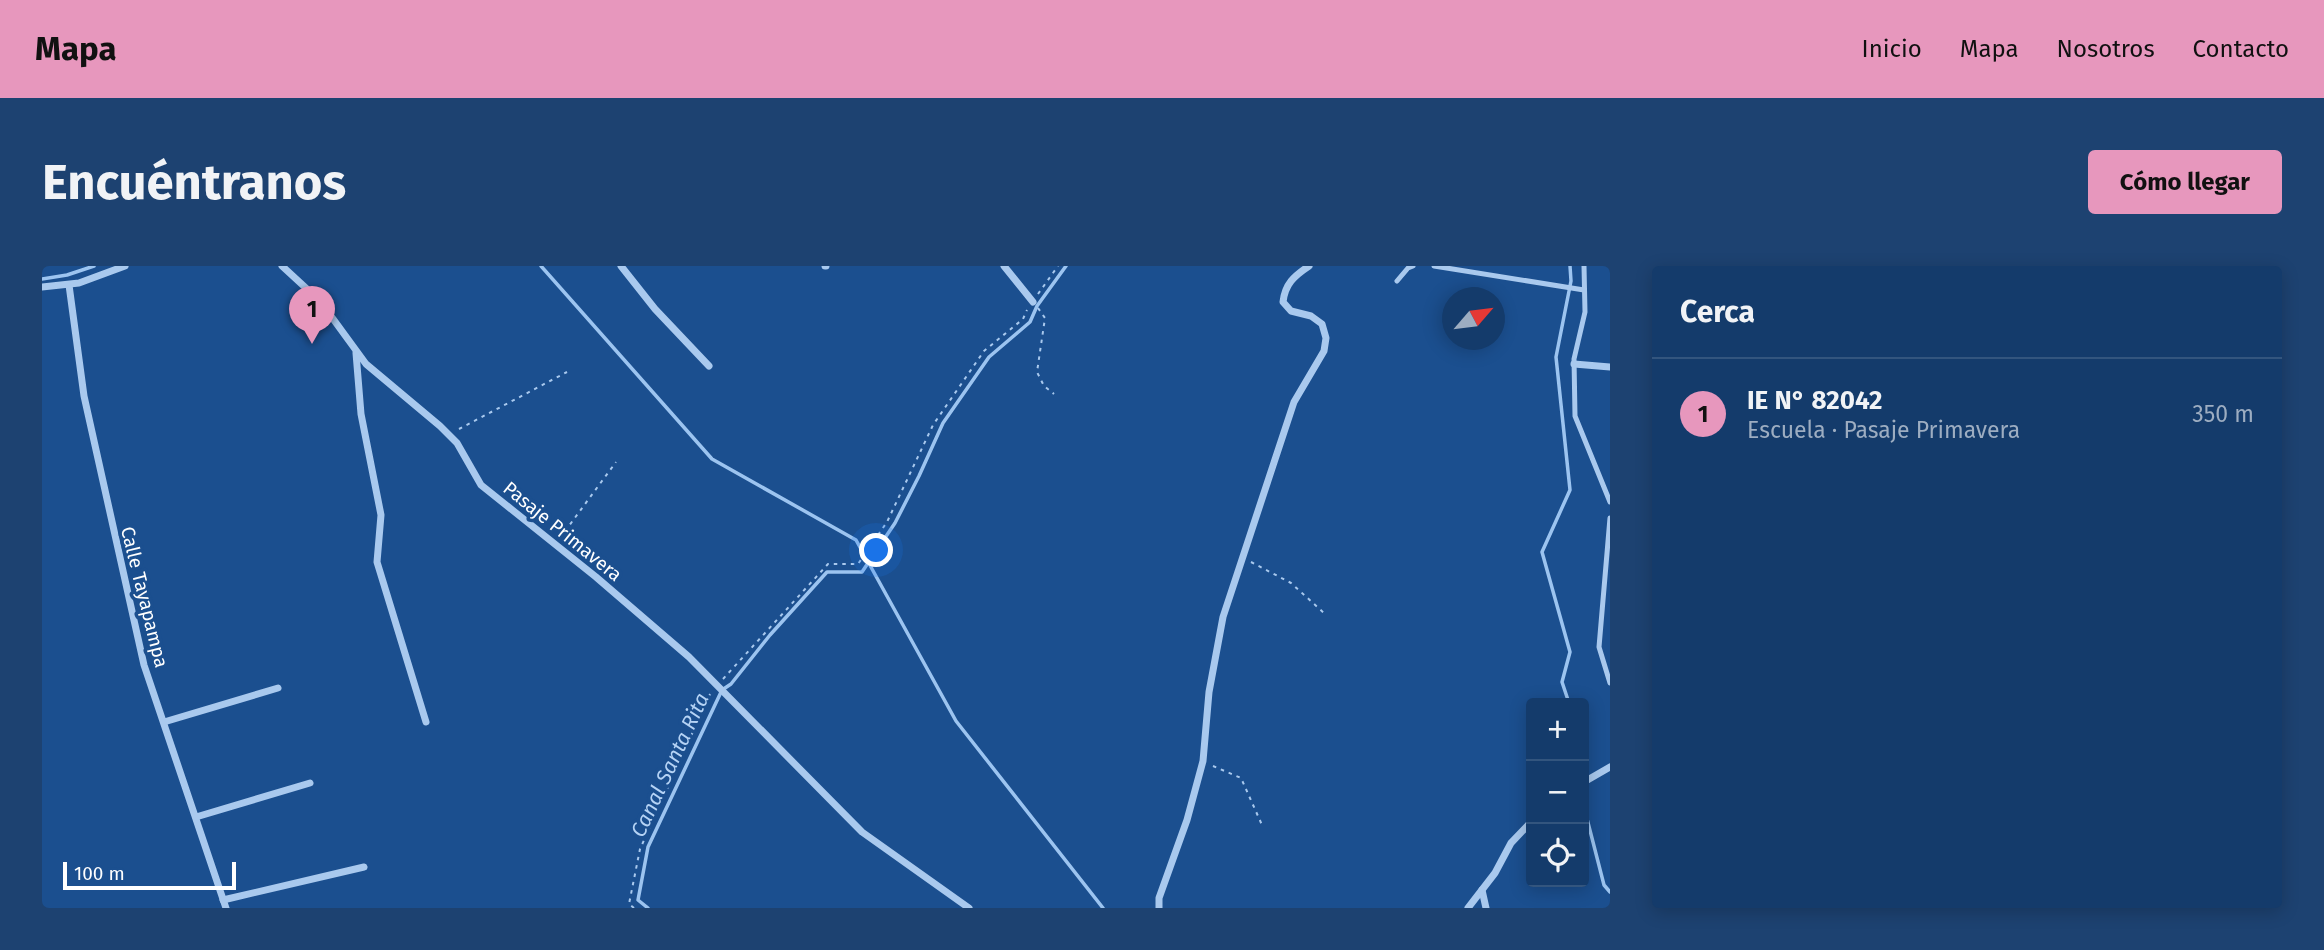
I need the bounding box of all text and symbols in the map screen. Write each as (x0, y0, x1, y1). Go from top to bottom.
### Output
text: Mapa (35, 29, 116, 69)
text: Inicio (1862, 35, 1922, 63)
text: Mapa (1960, 35, 2019, 63)
text: Nosotros (2057, 35, 2155, 63)
text: Contacto (2193, 35, 2289, 63)
button: Cómo llegar (2088, 150, 2282, 214)
text: Encuéntranos (42, 153, 346, 212)
pin: 1 (289, 286, 335, 344)
north arrow (1442, 287, 1505, 350)
text: Cerca (1680, 294, 1755, 330)
text: IE N° 82042 (1747, 385, 1883, 416)
text: 1 (1698, 400, 1708, 428)
text: 350 m (2192, 400, 2254, 428)
text: Escuela · Pasaje Primavera (1747, 416, 2020, 444)
street label: Pasaje Primavera (499, 477, 627, 586)
street label: Calle Tayapampa (116, 524, 173, 670)
your location (859, 533, 893, 567)
water label: Canal Santa Rita (625, 689, 715, 841)
map controls (1526, 698, 1589, 887)
button: + (1526, 698, 1589, 761)
button: − (1526, 761, 1589, 824)
button: locate (1526, 824, 1589, 887)
scale bar (63, 859, 236, 891)
text: 100 m (74, 862, 125, 885)

